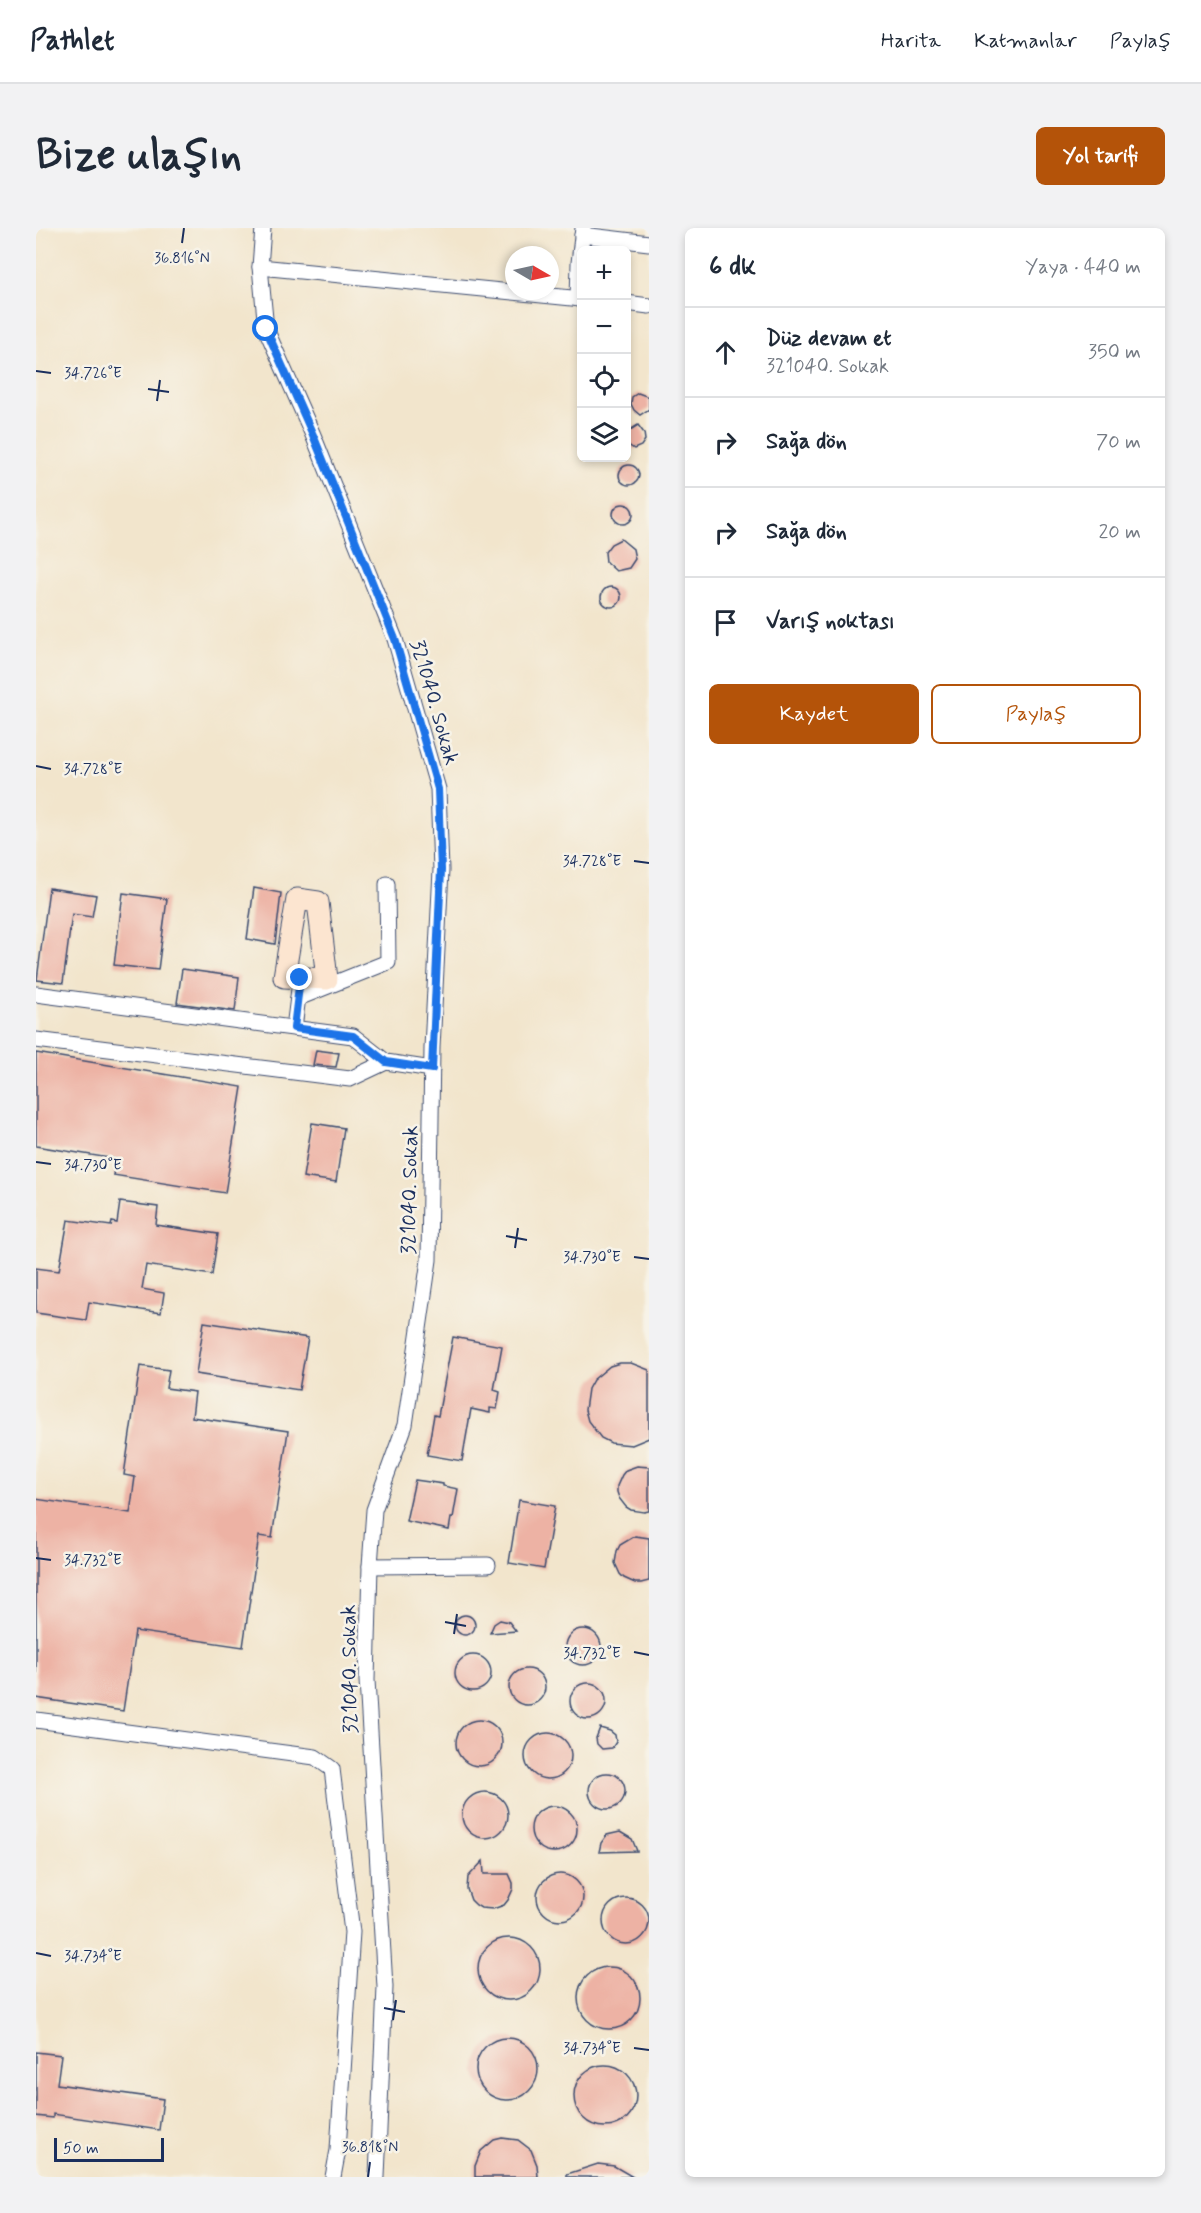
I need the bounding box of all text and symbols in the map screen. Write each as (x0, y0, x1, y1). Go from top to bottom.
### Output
text: Pathlet (30, 23, 114, 60)
text: Harita (881, 27, 941, 55)
text: Katmanlar (974, 27, 1077, 55)
text: Paylaş (1110, 27, 1171, 55)
button: Yol tarifi (1036, 127, 1165, 185)
text: Bize ulaşın (36, 129, 242, 184)
north arrow (505, 246, 559, 300)
map controls (577, 246, 631, 462)
button: + (577, 246, 631, 300)
text: 36.816°N (154, 249, 210, 269)
text: 6 dk (709, 250, 756, 284)
text: Yaya · 440 m (1025, 254, 1141, 281)
button: − (577, 300, 631, 354)
route start (252, 315, 278, 341)
text: Düz devam et (766, 325, 891, 353)
icon: ahead (709, 336, 742, 369)
text: 350 m (1088, 339, 1141, 366)
text: 321040. Sokak (766, 353, 889, 380)
button: locate (577, 354, 631, 408)
text: 34.726°E (64, 364, 122, 384)
button: layers (577, 408, 631, 462)
icon: right (709, 426, 742, 459)
text: Sağa dön (766, 428, 847, 456)
text: 70 m (1096, 429, 1141, 456)
icon: right (709, 516, 742, 549)
text: Sağa dön (766, 518, 847, 546)
text: 20 m (1098, 519, 1141, 546)
icon: arrive (709, 606, 742, 639)
text: Varış noktası (766, 608, 895, 636)
street label: 321040. Sokak (403, 636, 465, 768)
button: Kaydet (709, 684, 919, 744)
button: Paylaş (931, 684, 1141, 744)
text: 34.728°E (64, 760, 122, 780)
text: 34.728°E (563, 852, 621, 872)
route end (286, 964, 312, 990)
street label: 321040. Sokak (395, 1125, 425, 1255)
text: 34.730°E (64, 1156, 122, 1176)
text: 34.730°E (563, 1248, 621, 1268)
text: 34.732°E (64, 1551, 122, 1571)
street label: 321040. Sokak (335, 1604, 365, 1734)
text: 34.732°E (563, 1644, 621, 1664)
text: 34.734°E (64, 1947, 122, 1967)
text: 34.734°E (563, 2039, 621, 2059)
scale bar (54, 2135, 164, 2162)
text: 50 m (63, 2138, 99, 2159)
text: 36.818°N (342, 2138, 398, 2158)

